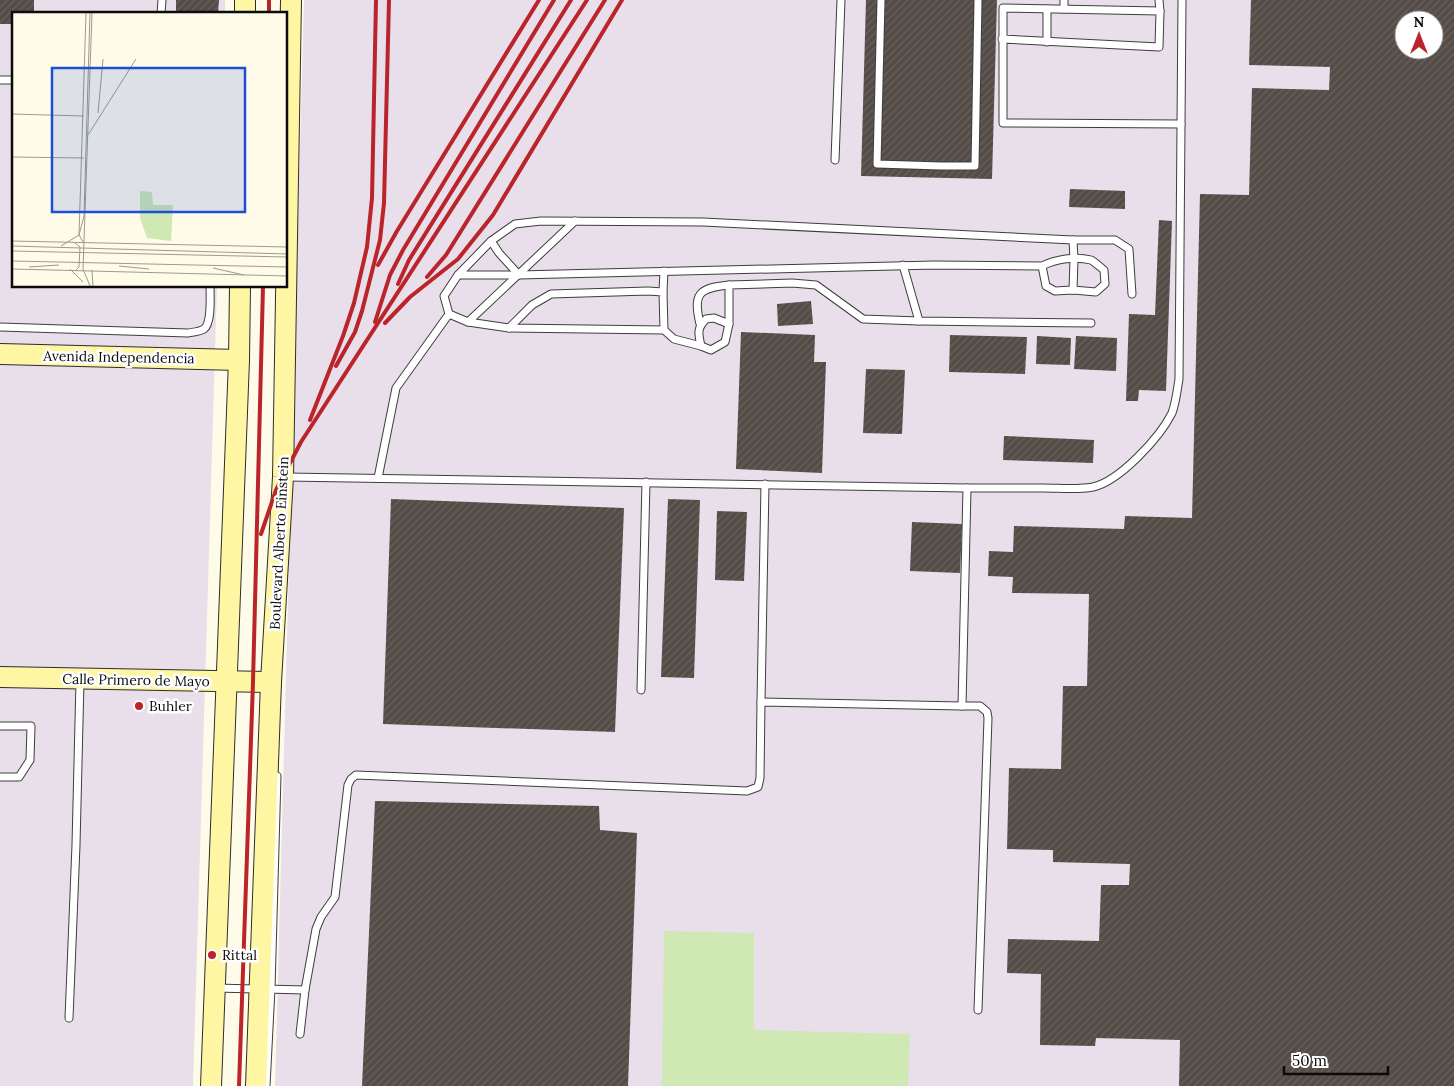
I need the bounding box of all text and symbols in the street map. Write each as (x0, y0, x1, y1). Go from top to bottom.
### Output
north arrow (1394, 10, 1444, 60)
inset map (12, 12, 288, 288)
text: N (1414, 13, 1425, 31)
street label: Avenida Independencia (42, 347, 195, 367)
street label: Boulevard Alberto Einstein (265, 455, 293, 630)
street label: Calle Primero de Mayo (62, 670, 210, 690)
place label: Buhler (149, 697, 192, 715)
marker: Buhler (133, 700, 145, 712)
place label: Rittal (222, 946, 257, 964)
marker: Rittal (206, 949, 218, 961)
scale bar (1284, 1044, 1388, 1076)
text: 50 m (1292, 1051, 1327, 1070)

